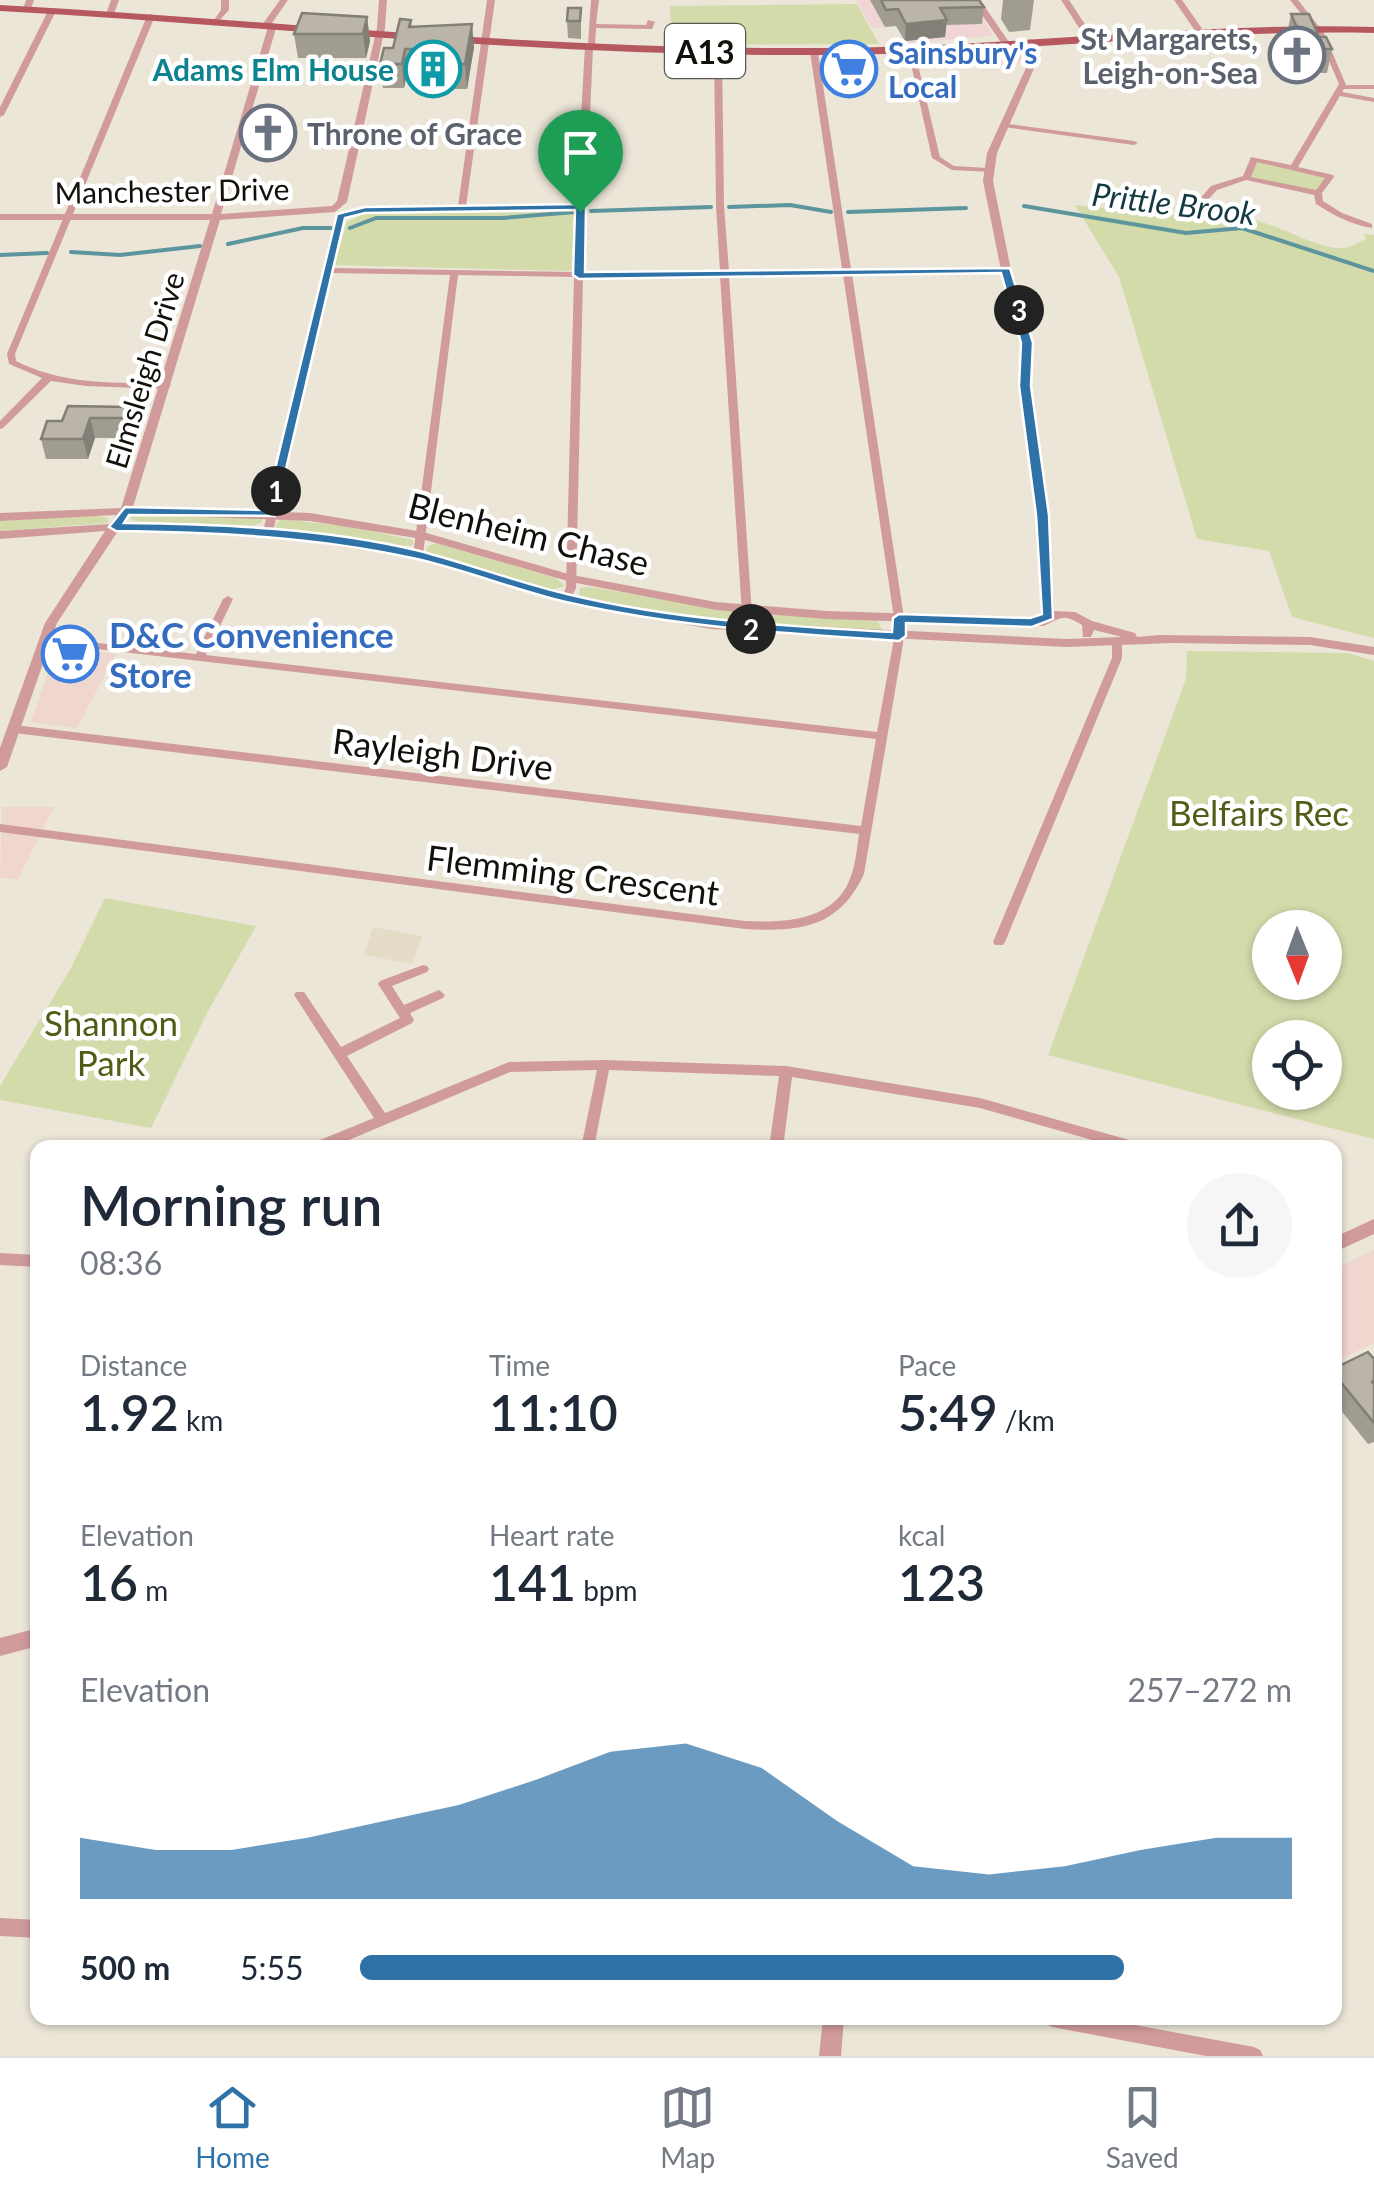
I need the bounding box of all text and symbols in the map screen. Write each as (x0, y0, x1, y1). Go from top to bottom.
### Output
place label: St Margarets, Leigh-on-Sea (1080, 20, 1258, 90)
road number: A13 (665, 24, 745, 78)
church icon: St Margarets, Leigh-on-Sea (1267, 25, 1327, 85)
place label: Sainsbury's Local (888, 34, 1037, 104)
building icon: Adams Elm House (403, 39, 463, 99)
supermarket icon: Sainsbury's Local (819, 39, 879, 99)
place label: Adams Elm House (152, 51, 394, 87)
church icon: Throne of Grace (238, 103, 298, 163)
pin (538, 110, 623, 213)
place label: Throne of Grace (307, 115, 522, 151)
icon: arrive (553, 125, 608, 180)
street label: Manchester Drive (54, 170, 290, 210)
water label: Prittle Brook (1090, 174, 1259, 232)
street label: Elmsleigh Drive (97, 267, 191, 473)
pin: 3 (994, 285, 1044, 335)
text: 3 (1011, 293, 1027, 327)
pin: 1 (251, 466, 301, 516)
text: 1 (268, 474, 284, 508)
street label: Blenheim Chase (404, 483, 654, 583)
pin: 2 (726, 604, 776, 654)
text: 2 (743, 612, 759, 646)
place label: D&C Convenience Store (109, 613, 394, 695)
supermarket icon: D&C Convenience Store (40, 624, 100, 684)
street label: Rayleigh Drive (330, 719, 556, 787)
park label: Belfairs Rec (1169, 791, 1349, 833)
street label: Flemming Crescent (424, 835, 722, 913)
north arrow (1252, 910, 1342, 1000)
map controls (1252, 910, 1342, 1110)
park label: Shannon Park (44, 1001, 178, 1083)
button: locate (1252, 1020, 1342, 1110)
text: Morning run (80, 1172, 382, 1238)
button: share (1187, 1173, 1292, 1278)
text: 08:36 (80, 1243, 162, 1282)
text: Distance (80, 1348, 187, 1382)
text: Time (489, 1348, 550, 1382)
text: Pace (898, 1348, 956, 1382)
text: 1.92 (80, 1382, 179, 1442)
text: 11:10 (489, 1382, 618, 1442)
text: 5:49 (898, 1382, 998, 1442)
text: km (179, 1403, 223, 1437)
text: /km (998, 1403, 1055, 1437)
text: Elevation (80, 1518, 194, 1552)
text: Heart rate (489, 1518, 615, 1552)
text: kcal (898, 1518, 945, 1552)
text: 16 (80, 1552, 138, 1612)
text: 141 (489, 1552, 576, 1612)
text: 123 (898, 1552, 985, 1612)
text: m (138, 1573, 168, 1607)
text: bpm (576, 1573, 638, 1607)
text: Elevation (80, 1670, 210, 1709)
text: 257–272 m (1128, 1670, 1292, 1709)
text: 500 m (80, 1948, 170, 1987)
text: 5:55 (240, 1948, 304, 1987)
tab: Home (195, 2080, 270, 2174)
tab: Map (660, 2080, 715, 2174)
tab: Saved (1106, 2080, 1179, 2174)

